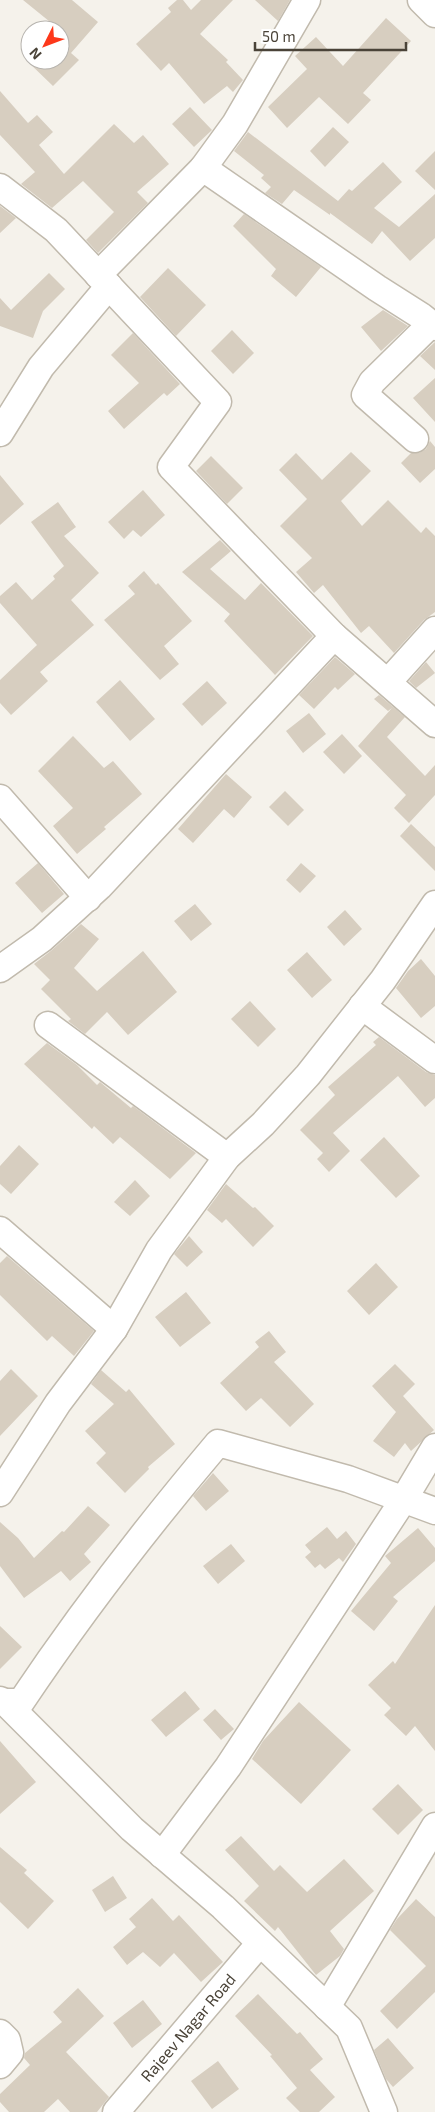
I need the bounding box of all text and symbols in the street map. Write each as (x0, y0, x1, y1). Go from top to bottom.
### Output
north arrow (20, 20, 70, 70)
scale bar (255, 20, 406, 52)
text: 50 m (262, 27, 296, 45)
text: N (25, 45, 45, 63)
street label: Rajeev Nagar Road (136, 1969, 239, 2085)

